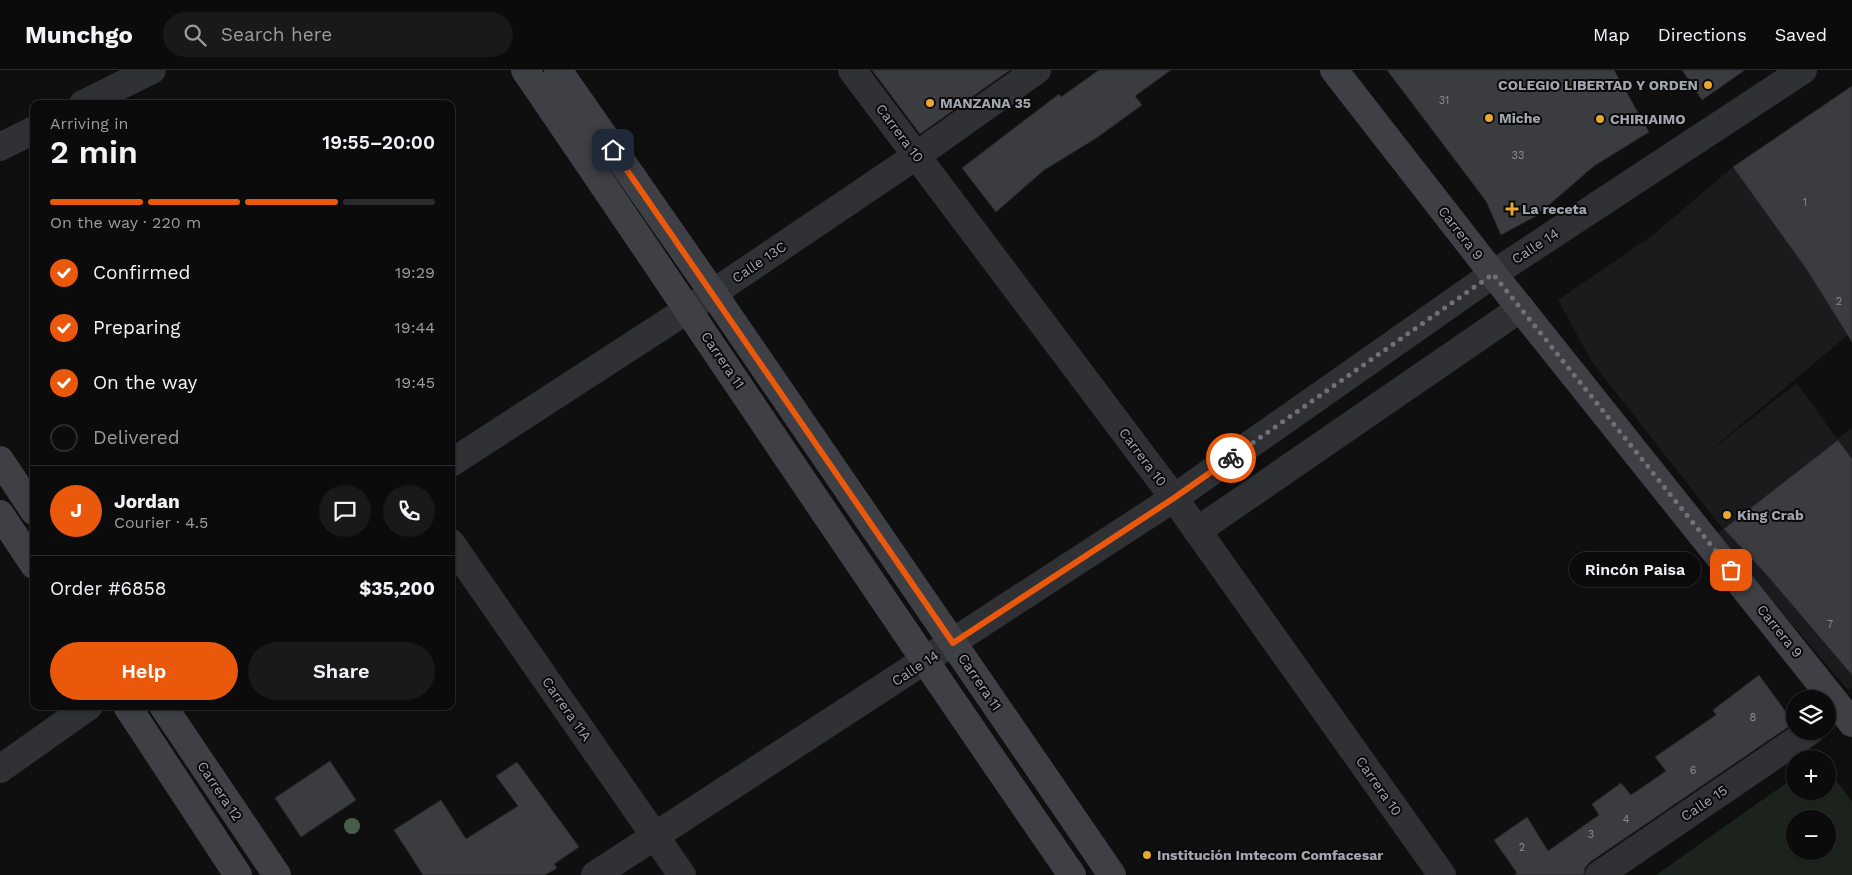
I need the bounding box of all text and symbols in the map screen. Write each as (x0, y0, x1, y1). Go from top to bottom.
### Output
search box (163, 12, 513, 57)
text: Munchgo (25, 21, 133, 49)
icon: search (181, 21, 209, 49)
text: Search here (221, 23, 332, 46)
text: Map (1593, 24, 1630, 45)
text: Directions (1658, 24, 1747, 45)
text: Saved (1775, 24, 1827, 45)
place label: COLEGIO LIBERTAD Y ORDEN (1498, 77, 1698, 93)
marker: COLEGIO LIBERTAD Y ORDEN (1702, 79, 1714, 91)
house number: 31 (1439, 94, 1449, 107)
place label: MANZANA 35 (940, 95, 1031, 111)
marker: MANZANA 35 (924, 97, 936, 109)
street label: Carrera 10 (873, 101, 927, 165)
place label: Miche (1499, 110, 1541, 126)
place label: CHIRIAIMO (1610, 111, 1685, 127)
marker: Miche (1483, 112, 1495, 124)
marker: CHIRIAIMO (1594, 113, 1606, 125)
text: Arriving in (50, 114, 128, 133)
pin (592, 129, 634, 171)
text: 19:55–20:00 (322, 131, 435, 154)
text: 2 min (50, 133, 138, 171)
icon: home (599, 136, 627, 164)
house number: 33 (1512, 149, 1524, 162)
house number: 1 (1803, 196, 1807, 209)
place label: La receta (1522, 201, 1588, 217)
street label: Carrera 9 (1435, 203, 1487, 263)
marker: La receta (1506, 203, 1518, 215)
text: On the way · 220 m (50, 213, 201, 232)
street label: Calle 14 (1509, 225, 1561, 267)
street label: Calle 13C (729, 238, 789, 286)
icon: check (50, 259, 78, 287)
text: Confirmed (93, 261, 190, 284)
text: 19:29 (395, 263, 435, 282)
house number: 2 (1836, 295, 1842, 308)
icon: check (50, 314, 78, 342)
text: Preparing (93, 316, 180, 339)
text: 19:44 (395, 318, 435, 337)
street label: Carrera 11 (698, 328, 748, 392)
icon: check (50, 369, 78, 397)
text: On the way (93, 371, 197, 394)
text: 19:45 (395, 373, 435, 392)
street label: Carrera 10 (1116, 425, 1170, 489)
text: Delivered (93, 426, 180, 449)
courier (1206, 433, 1256, 483)
icon: bike (1217, 444, 1245, 472)
button: chat (319, 485, 371, 537)
button: phone (383, 485, 435, 537)
text: Jordan (114, 490, 180, 513)
text: J (70, 499, 82, 522)
place label: King Crab (1737, 507, 1804, 523)
marker: King Crab (1721, 509, 1733, 521)
text: Courier · 4.5 (114, 513, 208, 532)
pin (1710, 549, 1752, 591)
callout: Rincón Paisa (1568, 552, 1701, 588)
icon: bag (1717, 556, 1745, 584)
text: Rincón Paisa (1585, 560, 1685, 579)
text: Order #6858 (50, 577, 166, 600)
text: $35,200 (359, 577, 435, 600)
street label: Carrera 9 (1754, 601, 1806, 661)
house number: 7 (1827, 618, 1833, 631)
button: Help (50, 642, 238, 700)
button: Share (248, 642, 435, 700)
street label: Calle 14 (889, 647, 941, 689)
street label: Carrera 11 (955, 650, 1005, 714)
street label: Carrera 11A (539, 674, 595, 744)
map controls (1786, 690, 1836, 860)
button: layers (1786, 690, 1836, 740)
house number: 8 (1750, 711, 1757, 724)
button: + (1786, 750, 1836, 800)
street label: Carrera 10 (1353, 753, 1405, 819)
street label: Carrera 12 (194, 758, 246, 824)
house number: 6 (1690, 764, 1697, 777)
street label: Calle 15 (1678, 782, 1730, 824)
button: − (1786, 810, 1836, 860)
house number: 4 (1623, 813, 1630, 826)
house number: 3 (1588, 828, 1594, 841)
house number: 2 (1519, 841, 1525, 854)
place label: Institución Imtecom Comfacesar (1157, 847, 1383, 863)
marker: Institución Imtecom Comfacesar (1141, 849, 1153, 861)

